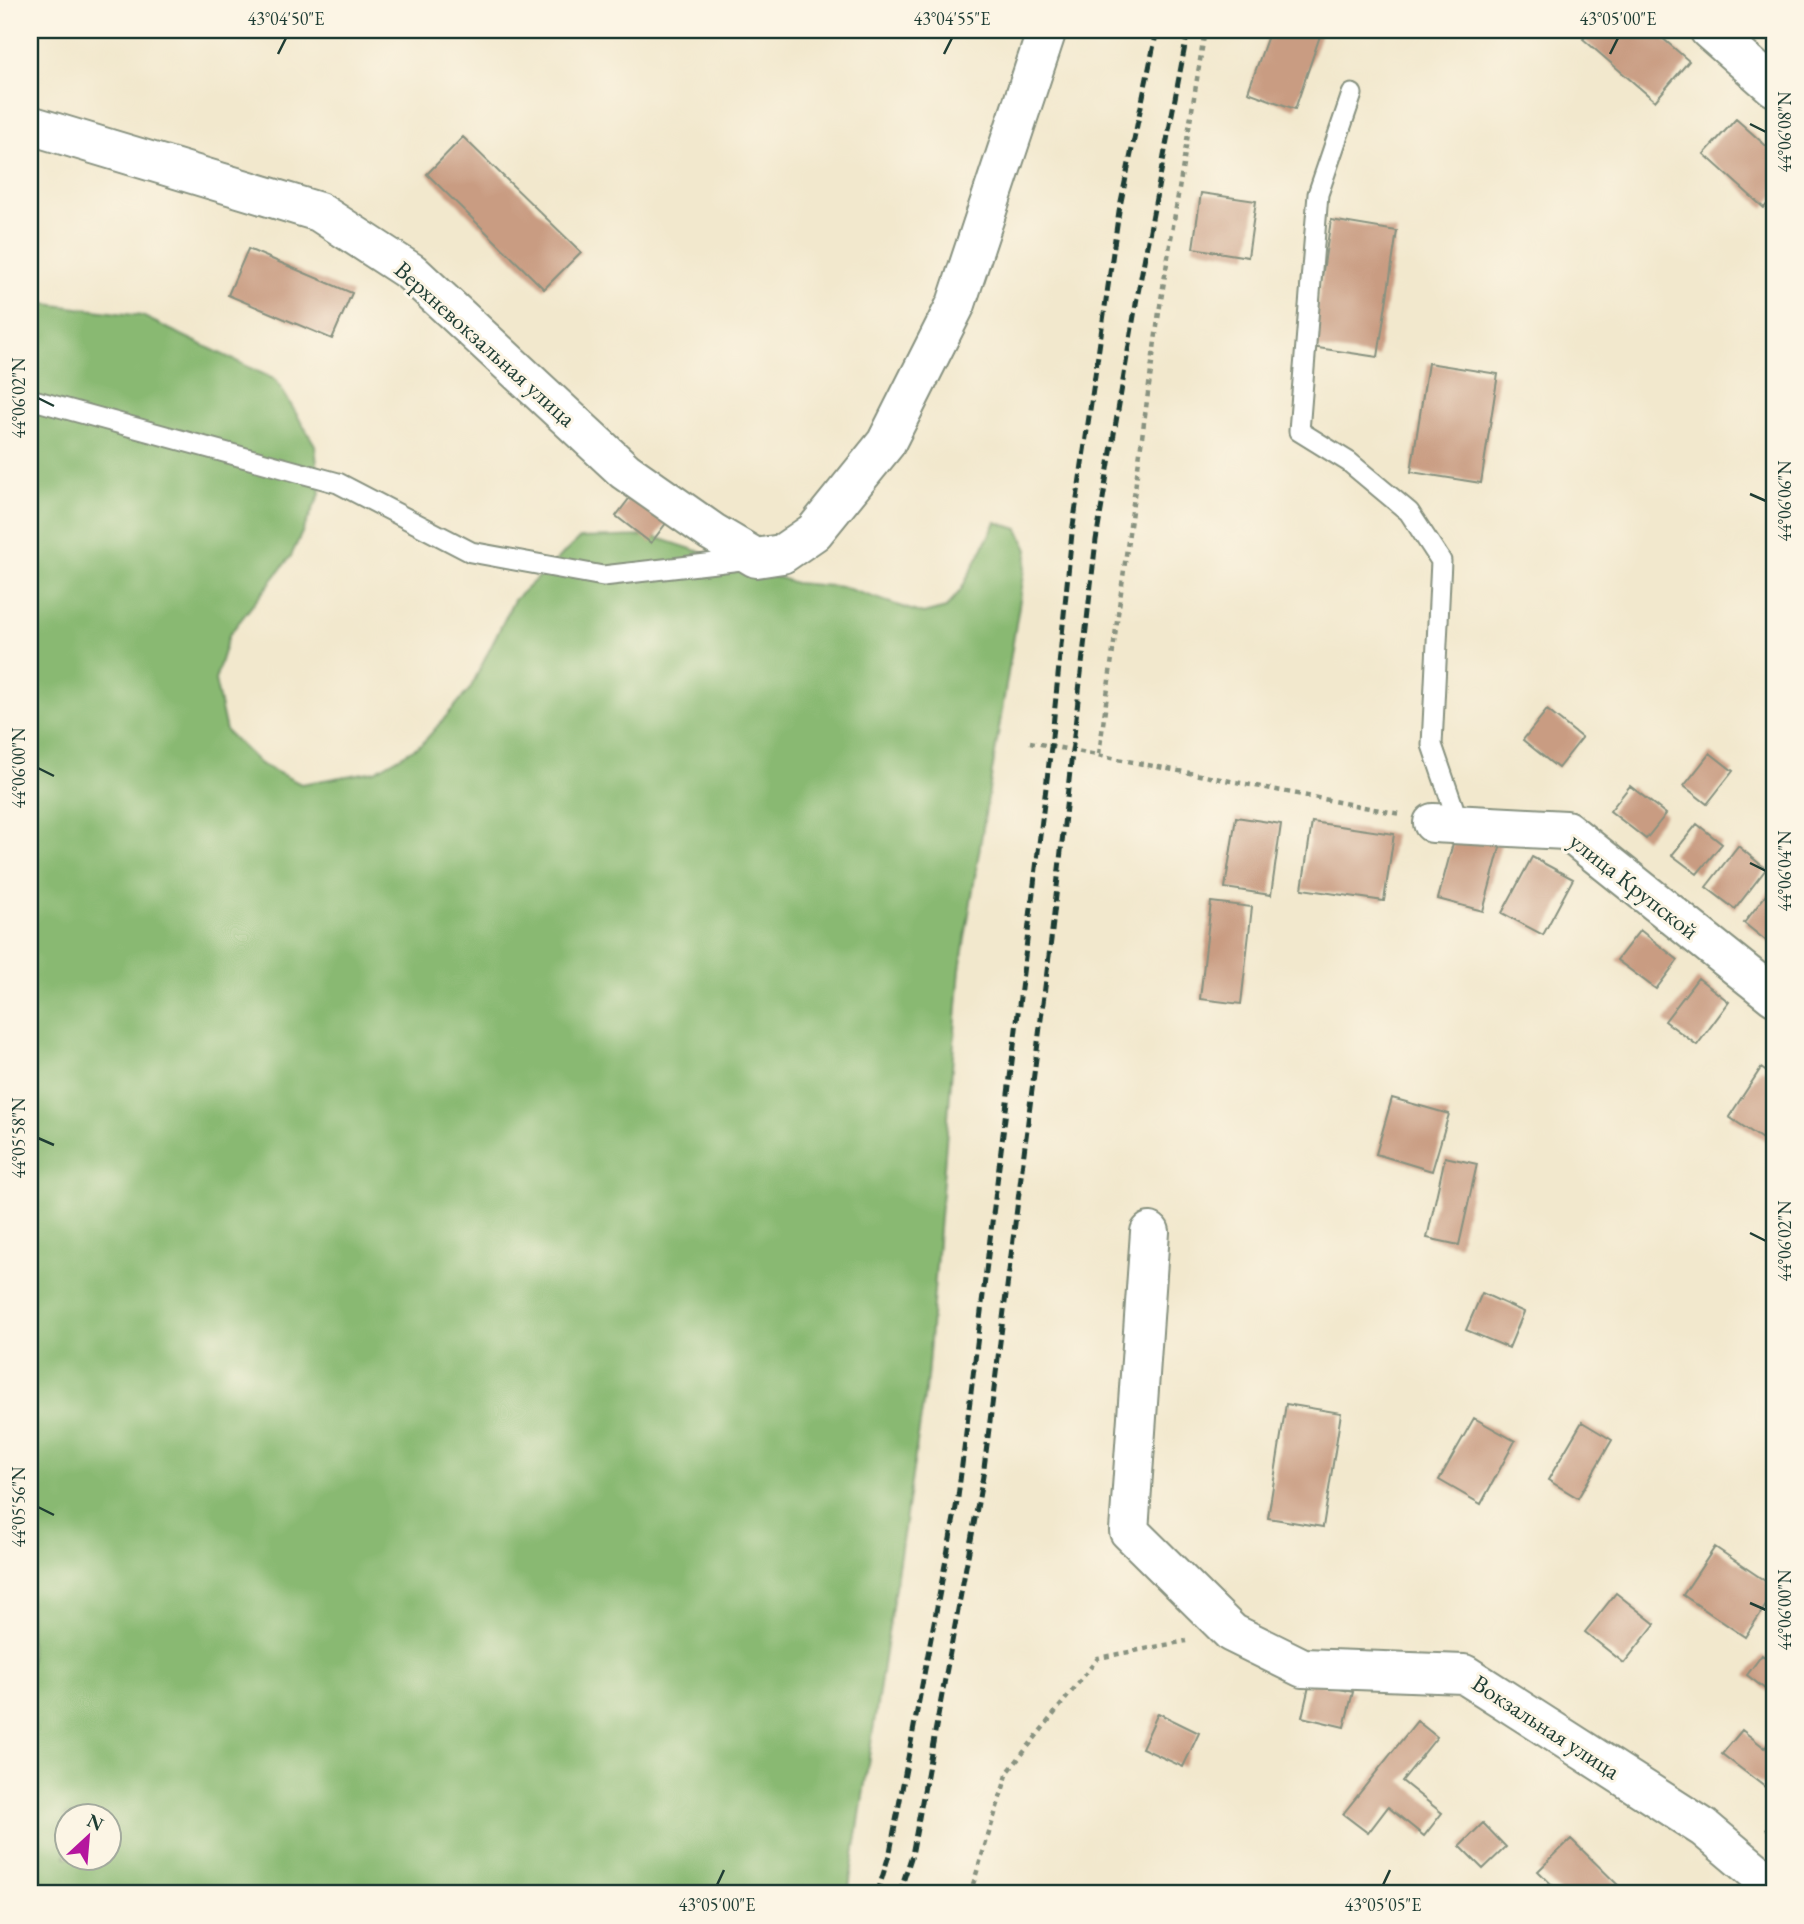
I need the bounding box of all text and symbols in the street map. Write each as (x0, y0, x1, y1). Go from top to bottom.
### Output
text: 43°04'50"E (248, 7, 324, 30)
text: 43°04'55"E (914, 7, 990, 30)
text: 43°05'00"E (1580, 7, 1656, 30)
text: 44°06'08"N (1773, 91, 1796, 172)
street label: Верхневокзальная улица (388, 254, 583, 434)
text: 44°06'02"N (7, 357, 30, 438)
text: 44°06'06"N (1773, 460, 1796, 541)
text: 44°06'00"N (7, 727, 30, 808)
street label: улица Крупской (1563, 825, 1706, 946)
text: 44°06'04"N (1773, 830, 1796, 911)
text: 44°05'58"N (7, 1097, 30, 1178)
text: 44°06'02"N (1773, 1200, 1796, 1281)
text: 44°05'56"N (7, 1466, 30, 1547)
text: 44°06'00"N (1773, 1569, 1796, 1650)
street label: Вокзальная улица (1466, 1667, 1627, 1786)
north arrow (52, 1801, 122, 1871)
text: N (83, 1808, 108, 1837)
text: 43°05'00"E (679, 1893, 755, 1916)
text: 43°05'05"E (1345, 1893, 1421, 1916)

